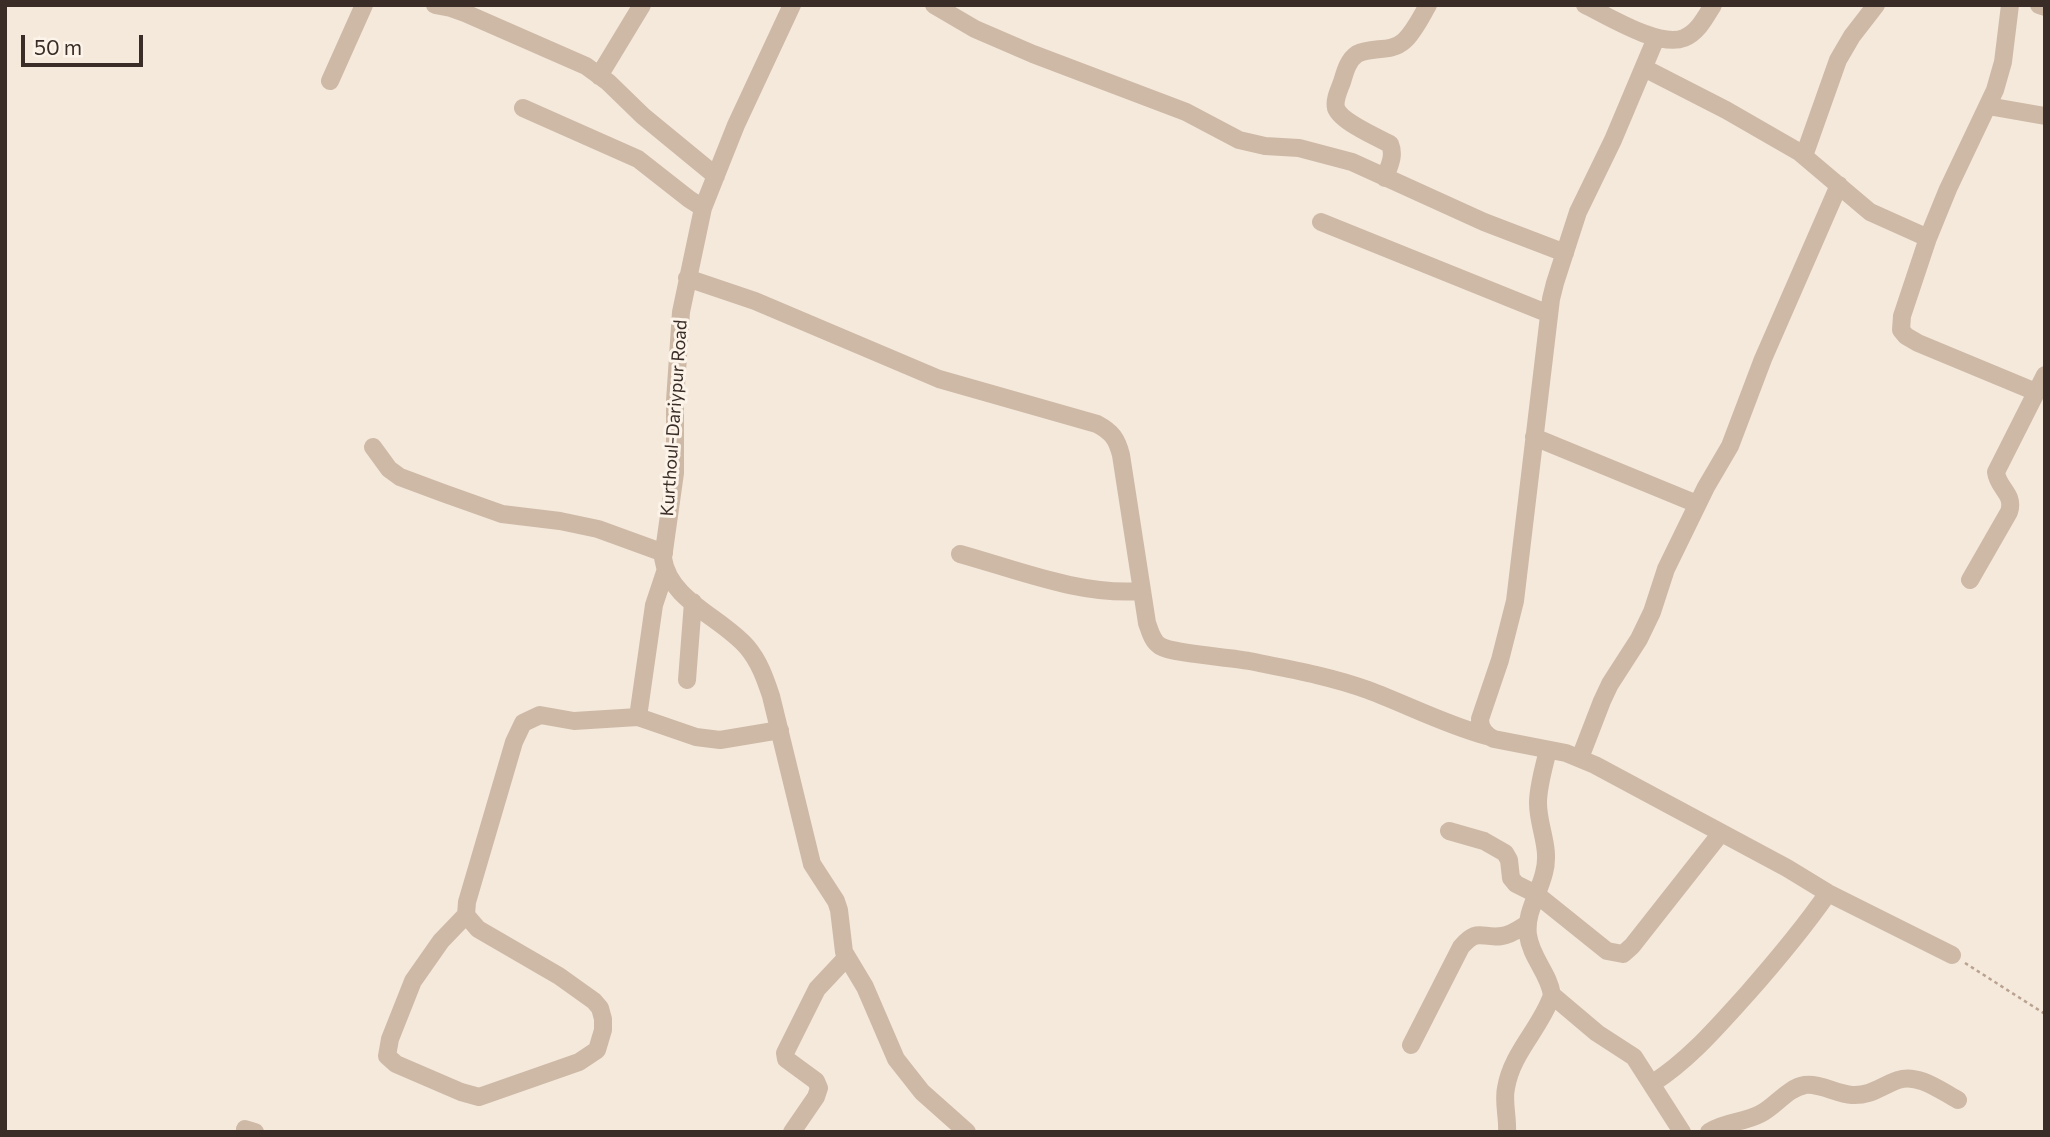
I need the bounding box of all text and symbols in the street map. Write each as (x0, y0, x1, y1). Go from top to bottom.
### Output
scale bar (24, 21, 147, 65)
text: 50 m (34, 34, 82, 59)
street label: Kurthoul-Dariypur Road (656, 319, 692, 517)

